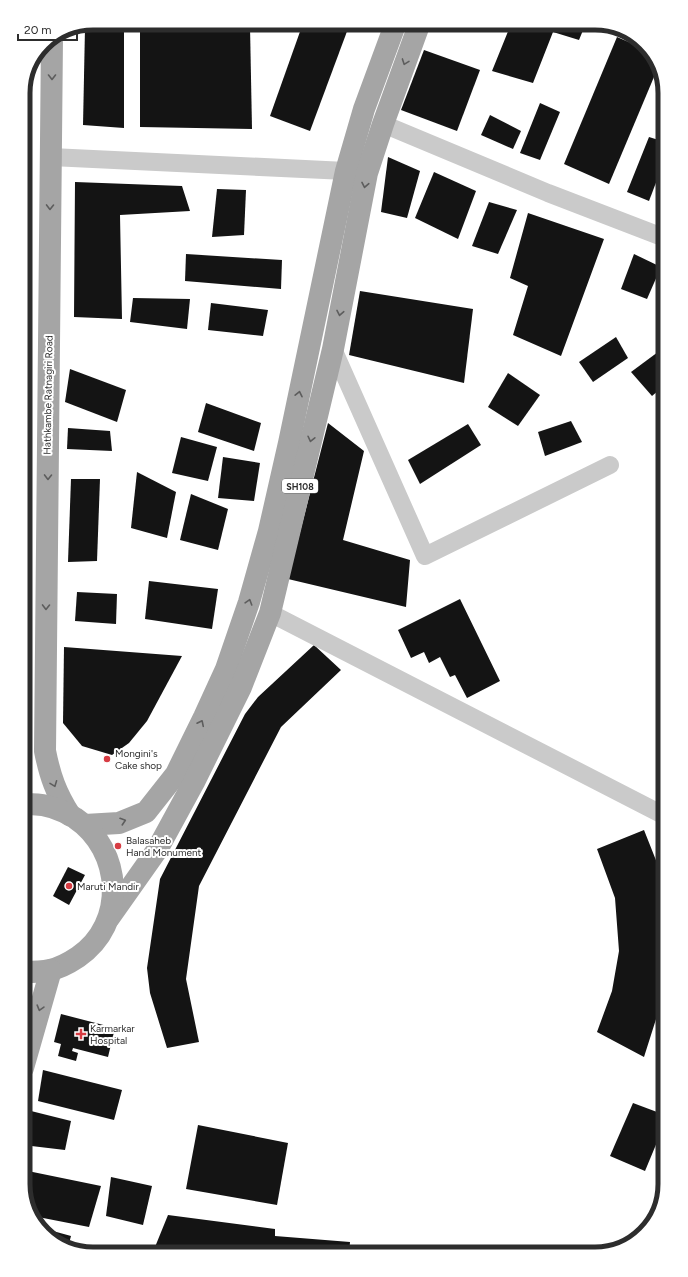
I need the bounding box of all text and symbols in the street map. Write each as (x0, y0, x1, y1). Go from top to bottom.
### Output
scale bar (18, 16, 77, 42)
text: 20 m (24, 23, 52, 37)
one-way arrow (402, 58, 410, 65)
one-way arrow (47, 74, 56, 80)
one-way arrow (361, 182, 370, 188)
one-way arrow (46, 204, 54, 210)
one-way arrow (336, 309, 344, 316)
street label: Hathkambe Ratnagiri Road (40, 335, 56, 455)
one-way arrow (295, 391, 303, 397)
one-way arrow (308, 436, 316, 443)
one-way arrow (44, 474, 52, 480)
road number: SH108 (282, 479, 318, 493)
one-way arrow (244, 599, 253, 606)
one-way arrow (42, 604, 50, 610)
one-way arrow (196, 719, 204, 727)
place label: Mongini's Cake shop (115, 747, 162, 772)
marker: Mongini's Cake shop (102, 754, 112, 764)
one-way arrow (49, 781, 57, 788)
one-way arrow (120, 817, 127, 826)
place label: Balasaheb Hand Monument (126, 834, 201, 859)
marker: Balasaheb Hand Monument (113, 841, 123, 851)
place label: Maruti Mandir (77, 880, 139, 893)
marker: Maruti Mandir (64, 881, 74, 891)
one-way arrow (36, 1004, 45, 1011)
place label: Karmarkar Hospital (90, 1022, 135, 1047)
marker: Karmarkar Hospital (75, 1028, 87, 1040)

